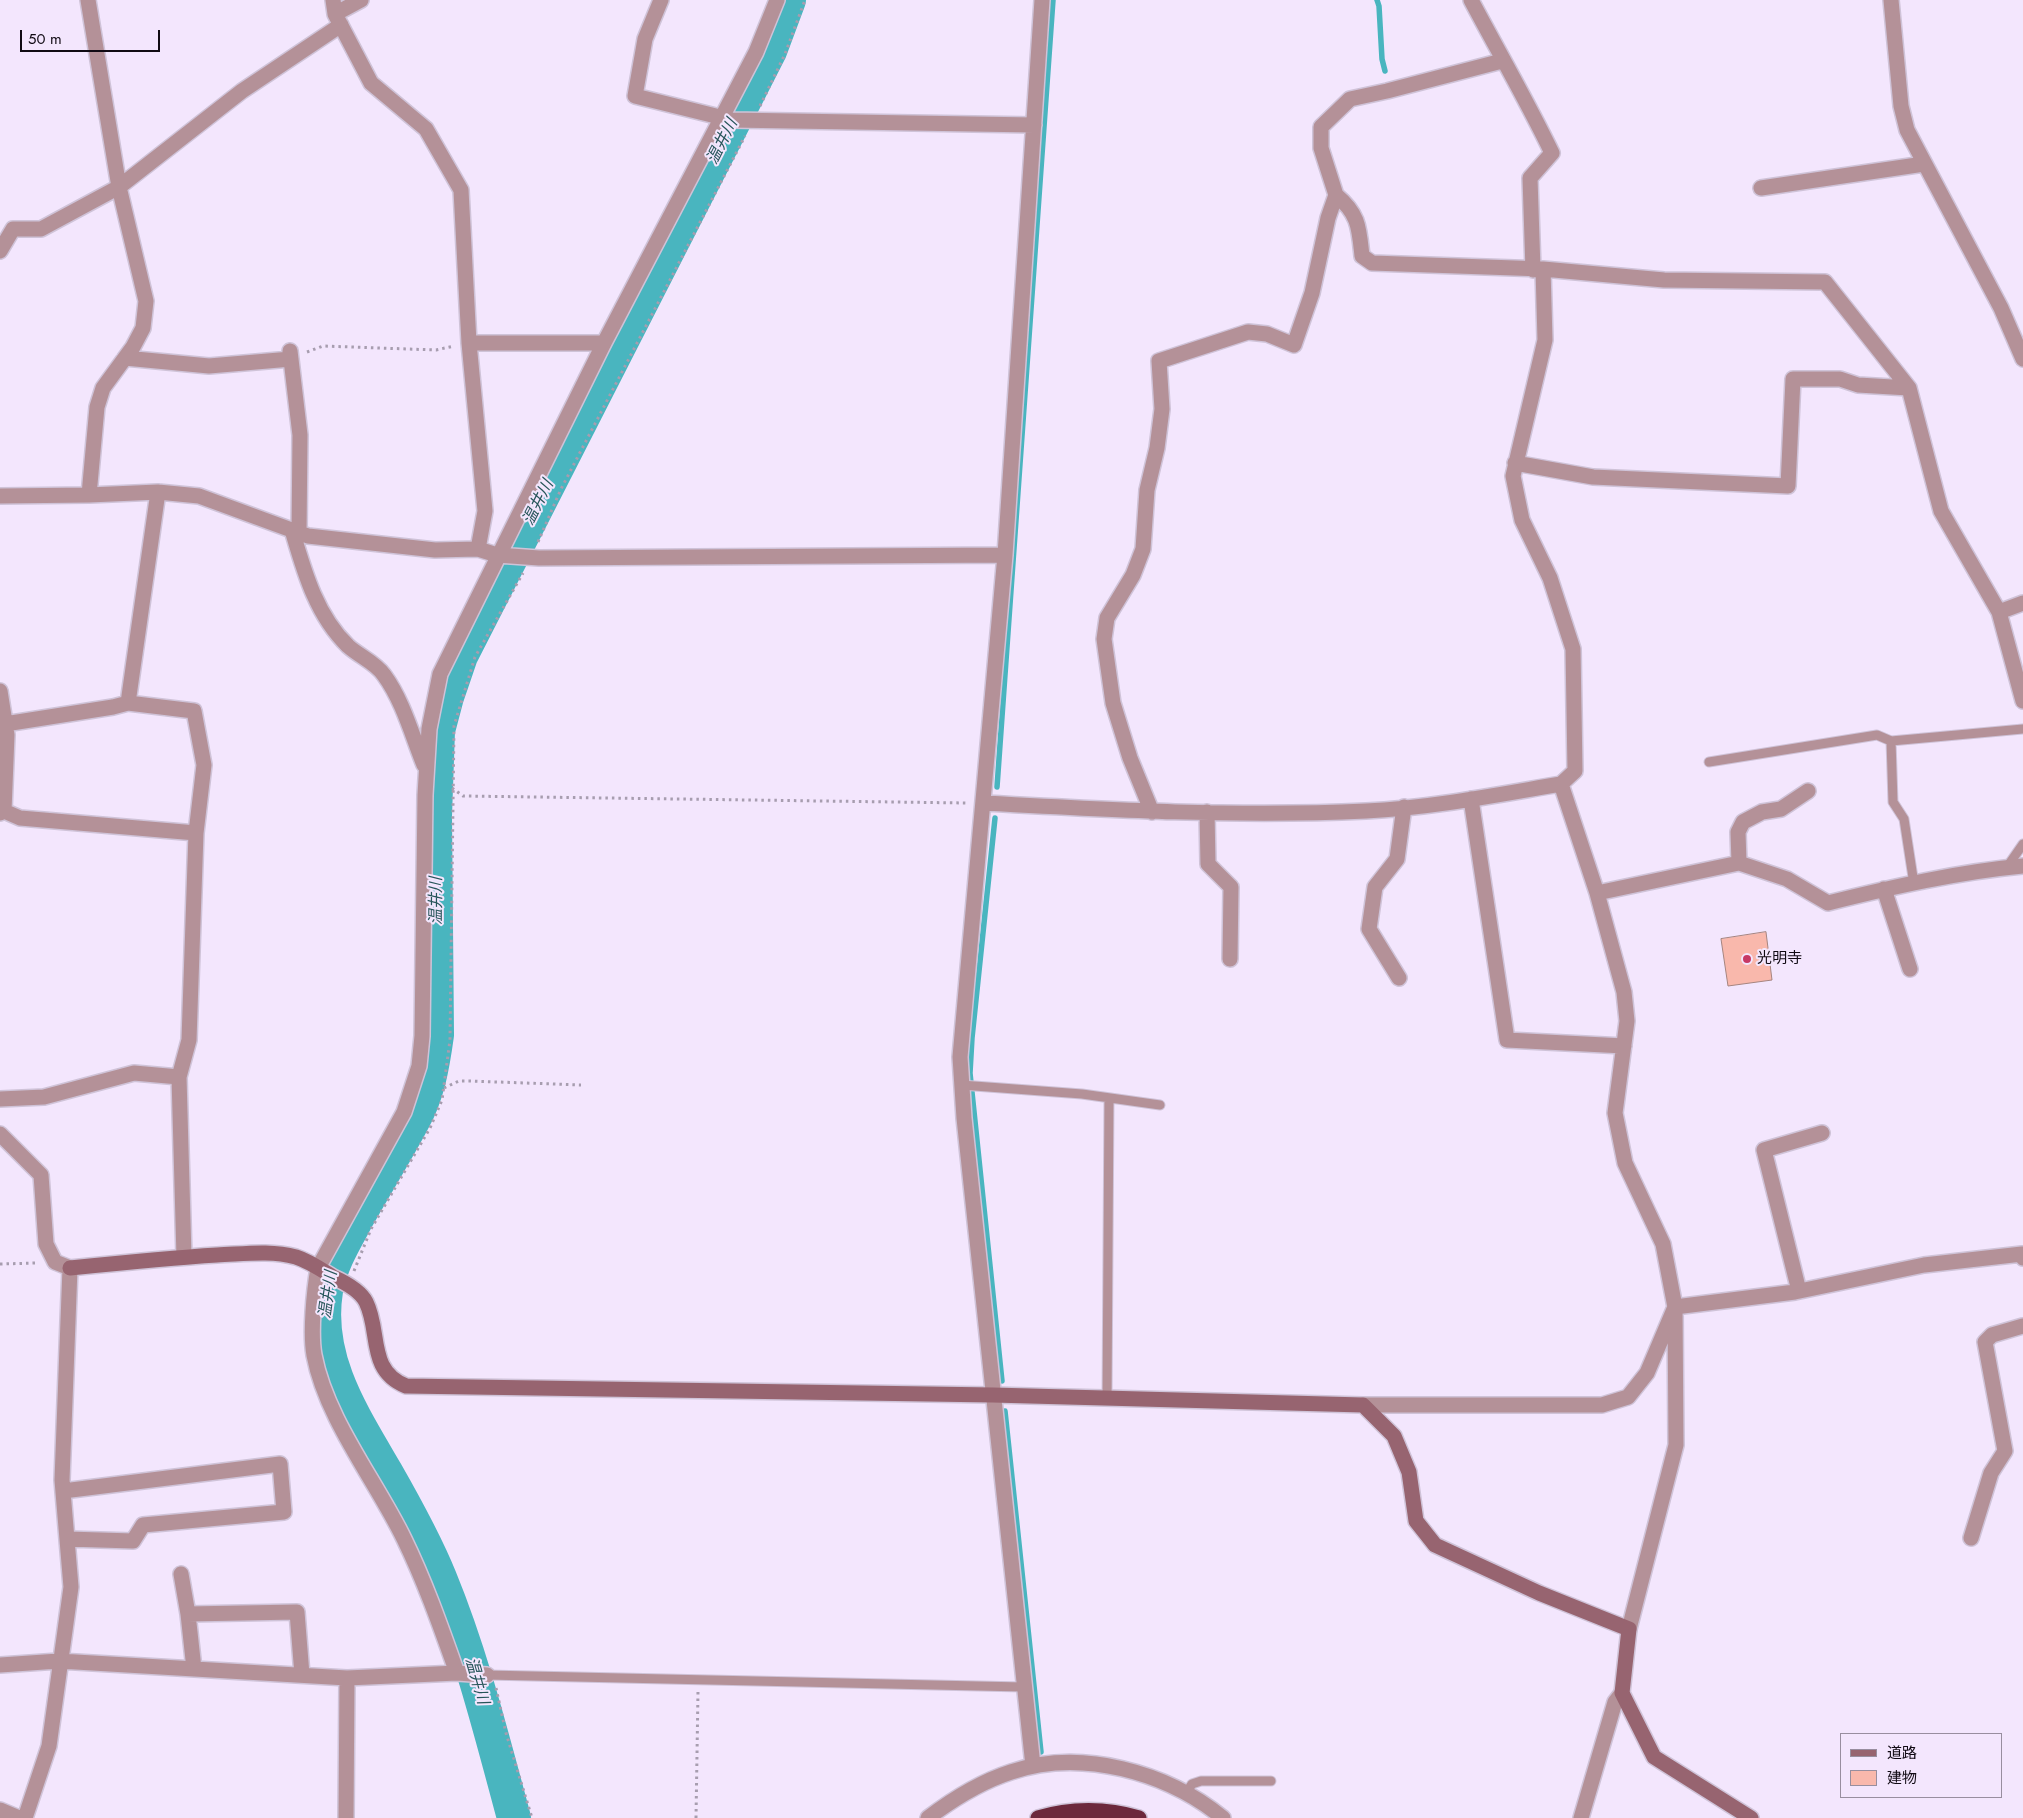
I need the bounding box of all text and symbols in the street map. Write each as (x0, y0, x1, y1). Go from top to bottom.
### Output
scale bar (22, 20, 162, 52)
text: 50 m (28, 28, 62, 50)
water label: 温井川 (704, 116, 742, 168)
water label: 温井川 (520, 477, 558, 529)
water label: 温井川 (427, 877, 447, 925)
place label: 光明寺 (1757, 950, 1802, 968)
marker: 光明寺 (1741, 953, 1753, 965)
water label: 温井川 (316, 1270, 342, 1320)
water label: 温井川 (460, 1655, 492, 1707)
legend (1840, 1733, 2003, 1798)
text: 道路 (1887, 1742, 1917, 1764)
text: 建物 (1887, 1767, 1917, 1789)

